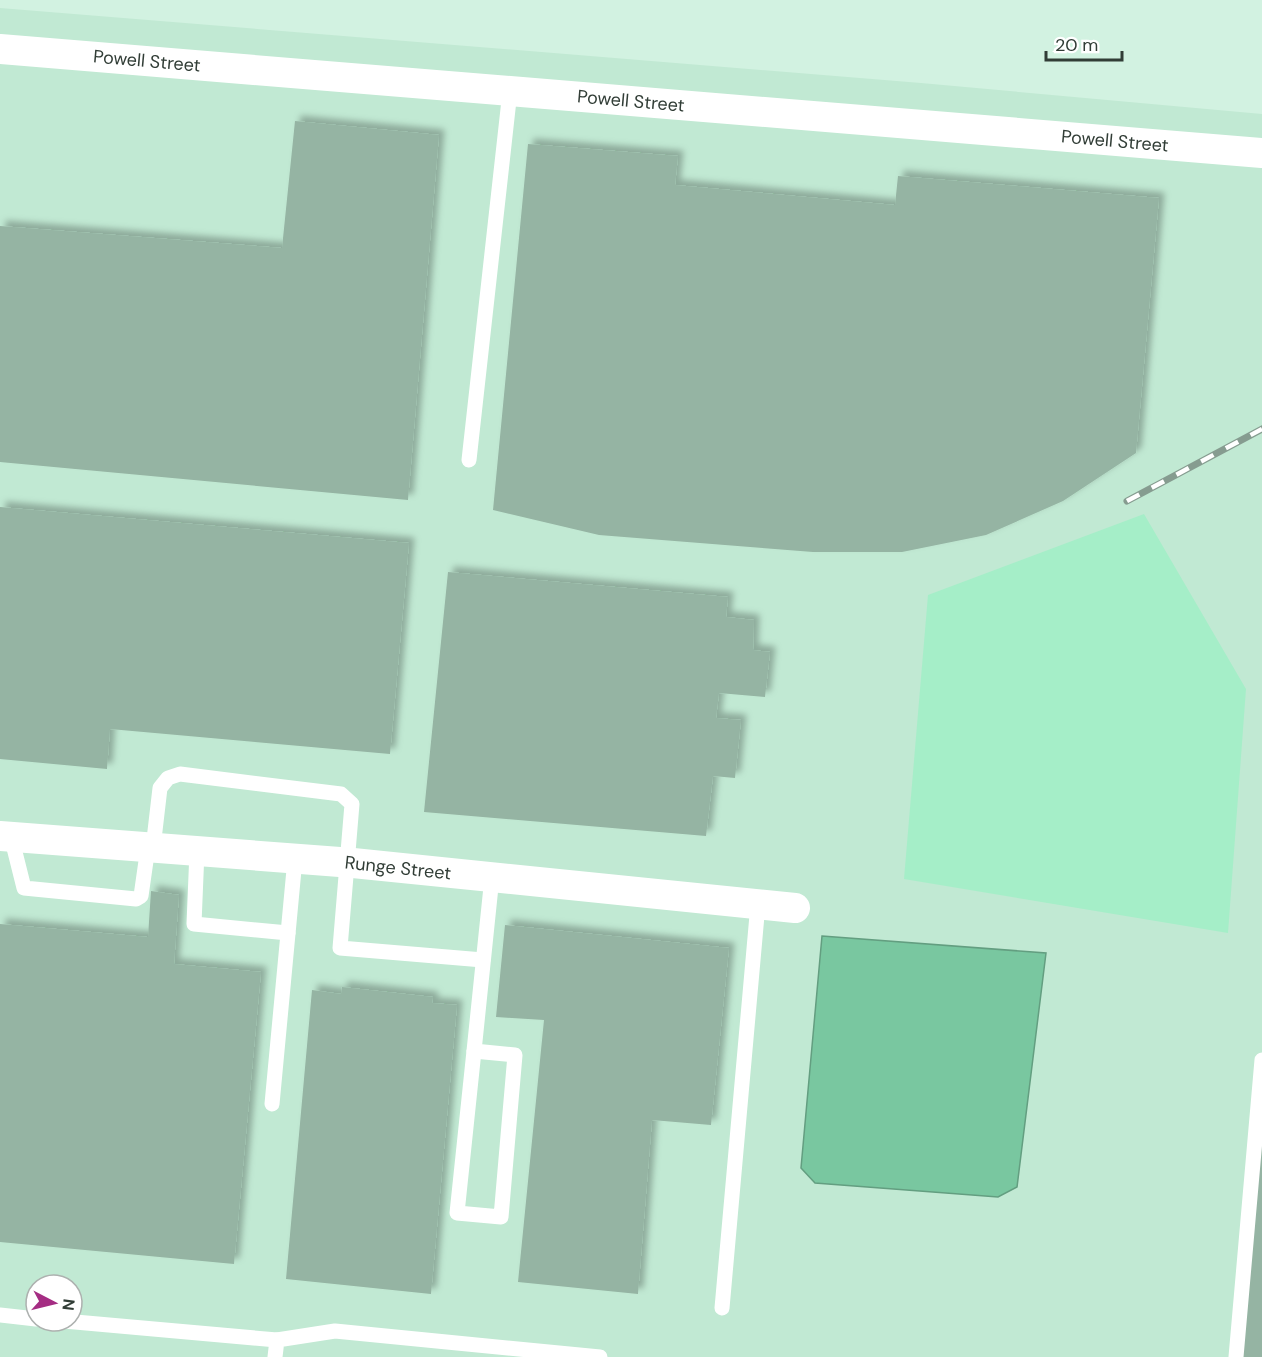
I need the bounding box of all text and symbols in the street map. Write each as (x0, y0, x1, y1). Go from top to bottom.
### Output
scale bar (1046, 24, 1122, 62)
text: 20 m (1055, 33, 1098, 57)
street label: Powell Street (92, 44, 202, 78)
street label: Powell Street (576, 84, 686, 118)
street label: Powell Street (1060, 124, 1170, 158)
street label: Runge Street (344, 850, 452, 886)
north arrow (24, 1273, 84, 1333)
text: N (57, 1298, 80, 1312)

